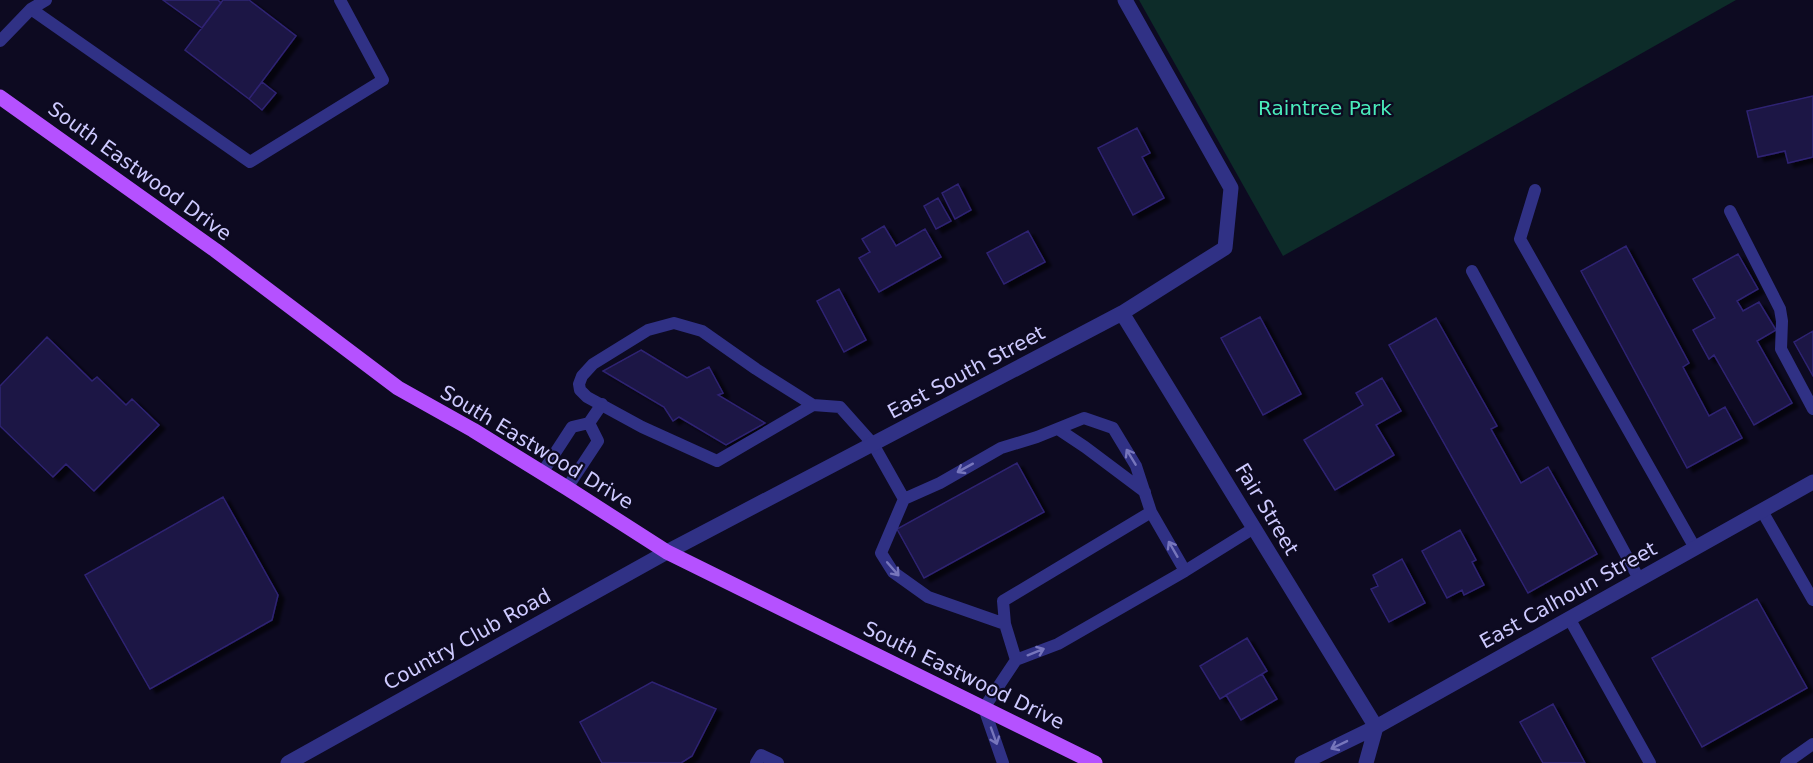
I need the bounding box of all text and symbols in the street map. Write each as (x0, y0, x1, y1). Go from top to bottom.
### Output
street label: South Eastwood Drive (44, 96, 236, 246)
park label: Raintree Park (1258, 96, 1392, 120)
street label: East South Street (883, 320, 1049, 424)
street label: South Eastwood Drive (436, 380, 638, 514)
one-way arrow (1125, 449, 1137, 466)
street label: Fair Street (1230, 459, 1304, 559)
one-way arrow (957, 463, 975, 474)
street label: East Calhoun Street (1475, 536, 1661, 654)
one-way arrow (1167, 541, 1178, 559)
one-way arrow (886, 561, 900, 577)
street label: Country Club Road (379, 583, 555, 695)
street label: South Eastwood Drive (859, 616, 1069, 734)
one-way arrow (1026, 646, 1045, 657)
one-way arrow (989, 726, 1000, 745)
one-way arrow (1330, 740, 1348, 751)

